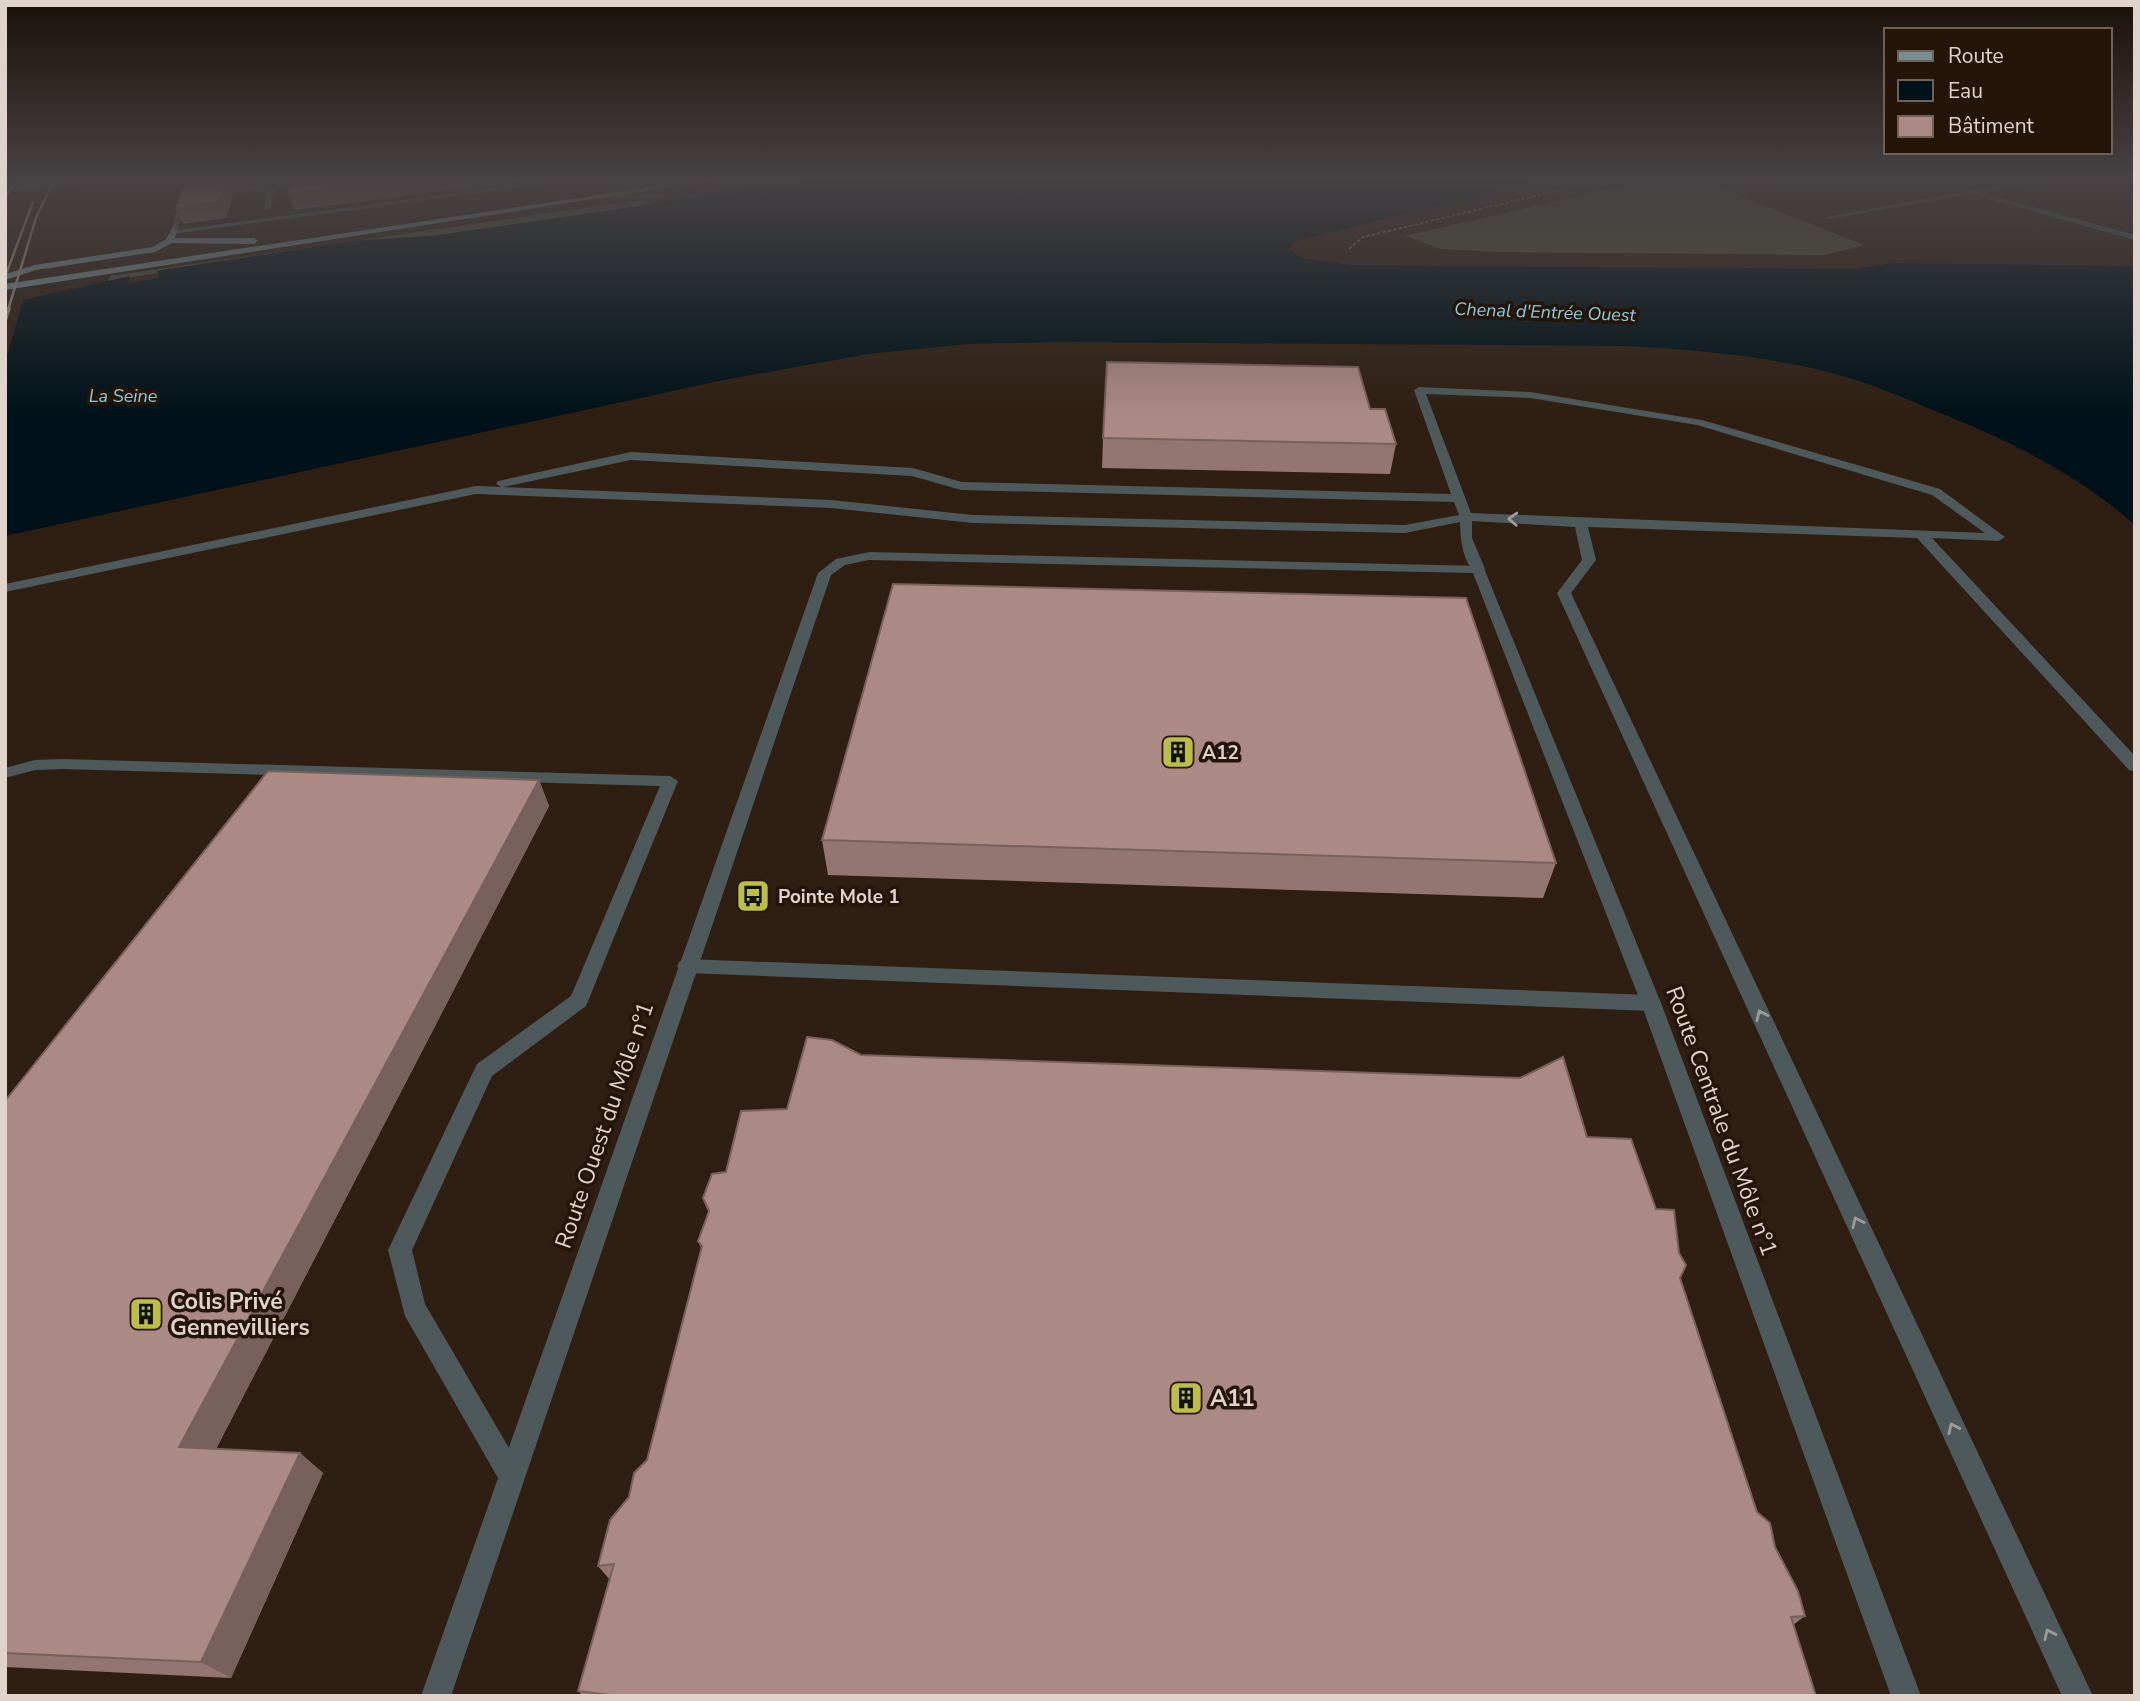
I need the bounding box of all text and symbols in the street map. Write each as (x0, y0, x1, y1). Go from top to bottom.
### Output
legend (1884, 28, 2112, 154)
text: Route (1948, 42, 2004, 70)
text: Eau (1948, 77, 1983, 105)
text: Bâtiment (1948, 112, 2035, 140)
water label: Chenal d'Entrée Ouest (1454, 297, 1637, 327)
water label: La Seine (89, 384, 158, 408)
one-way arrow (1507, 512, 1518, 527)
building icon: A12 (1159, 733, 1197, 771)
place label: A12 (1202, 740, 1239, 766)
bus stop icon: Pointe Mole 1 (734, 877, 772, 915)
place label: Pointe Mole 1 (778, 884, 900, 910)
street label: Route Centrale du Môle n°1 (1658, 982, 1785, 1260)
street label: Route Ouest du Môle n°1 (548, 998, 661, 1253)
one-way arrow (1755, 1010, 1769, 1023)
one-way arrow (1851, 1216, 1865, 1229)
place label: Colis Privé Gennevilliers (170, 1286, 310, 1343)
building icon: Colis Privé Gennevilliers (127, 1295, 165, 1333)
building icon: A11 (1167, 1379, 1205, 1417)
place label: A11 (1210, 1383, 1255, 1414)
one-way arrow (1947, 1423, 1961, 1435)
one-way arrow (2044, 1629, 2058, 1641)

